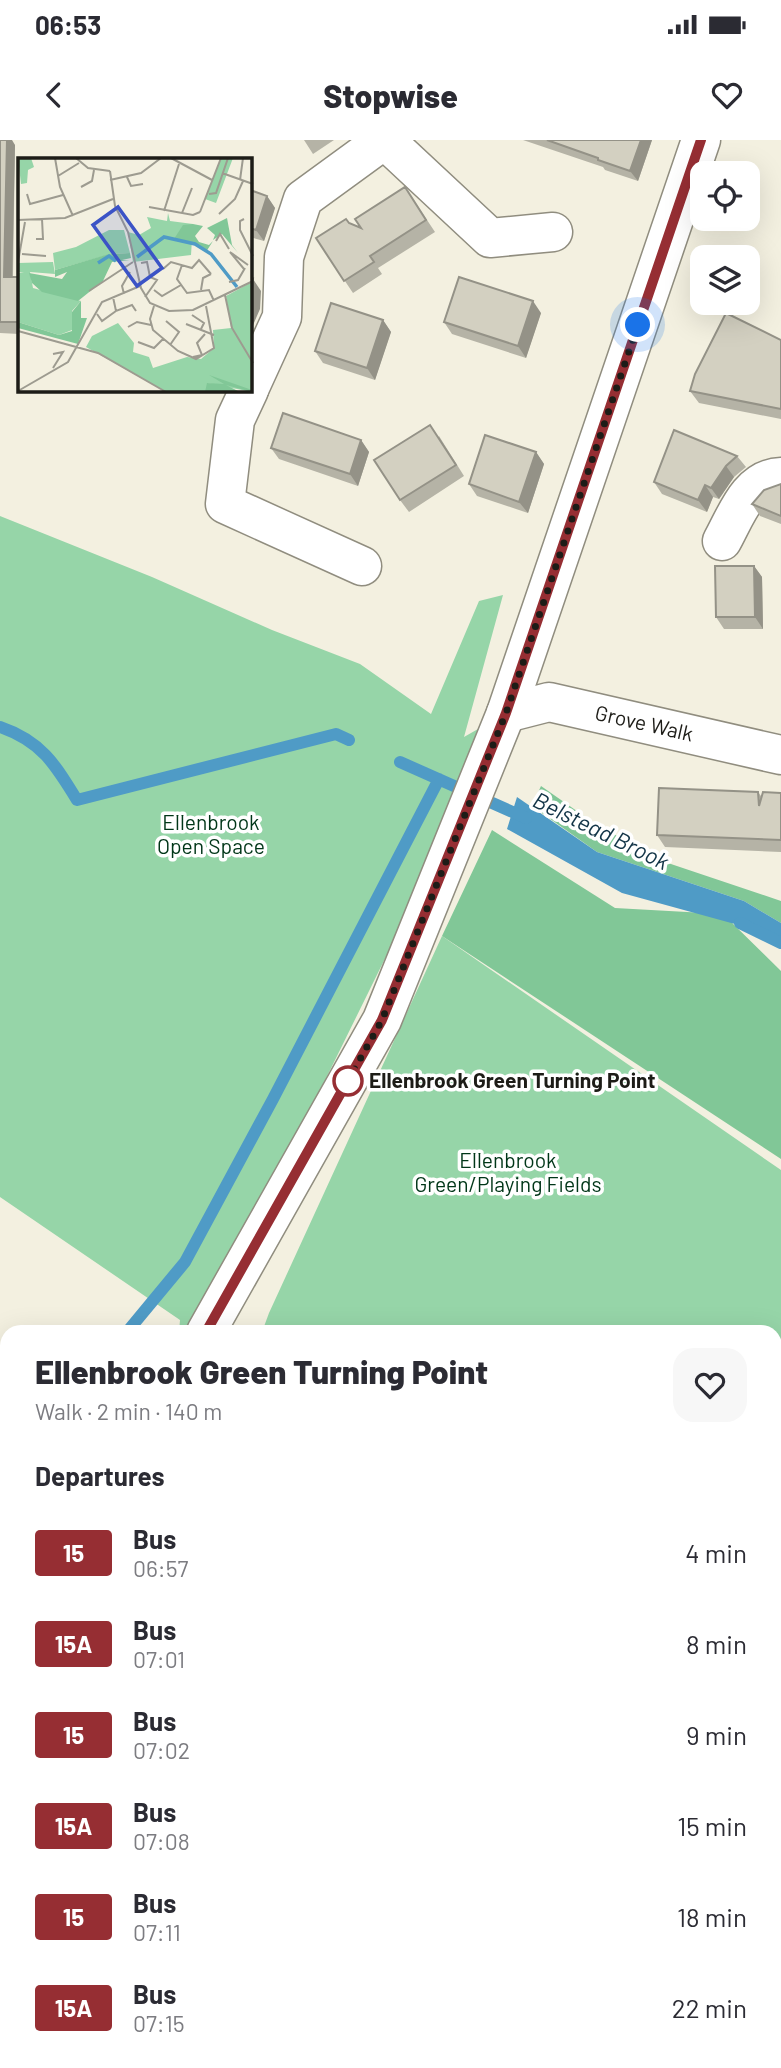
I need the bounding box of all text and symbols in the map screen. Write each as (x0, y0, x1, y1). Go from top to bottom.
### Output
text: 06:53 (35, 9, 101, 40)
icon: back (35, 76, 73, 114)
text: Stopwise (323, 76, 458, 114)
icon: heart (708, 76, 746, 114)
inset map (18, 158, 252, 392)
map controls (690, 161, 760, 315)
button: locate (690, 161, 760, 231)
button: layers (690, 245, 760, 315)
your location (620, 307, 655, 342)
street label: Grove Walk (593, 699, 696, 746)
water label: Belstead Brook (529, 785, 674, 875)
park label: Ellenbrook Open Space (157, 809, 265, 858)
marker: Ellenbrook Green Turning Point (333, 1066, 363, 1096)
place label: Ellenbrook Green Turning Point (369, 1067, 656, 1092)
park label: Ellenbrook Green/Playing Fields (415, 1147, 601, 1196)
button: heart (673, 1348, 747, 1422)
text: Ellenbrook Green Turning Point (35, 1351, 488, 1391)
text: Walk · 2 min · 140 m (35, 1397, 222, 1425)
text: Departures (35, 1460, 165, 1491)
text: Bus (133, 1523, 176, 1554)
text: 4 min (685, 1537, 747, 1568)
text: 15 (63, 1538, 84, 1567)
text: 06:57 (133, 1554, 188, 1582)
text: Bus (133, 1614, 176, 1645)
text: 8 min (686, 1628, 747, 1659)
text: 15A (55, 1629, 92, 1658)
text: 07:01 (133, 1645, 185, 1673)
text: Bus (133, 1705, 176, 1736)
text: 9 min (686, 1719, 747, 1750)
text: 15 (63, 1720, 84, 1749)
text: 07:02 (133, 1736, 190, 1764)
text: Bus (133, 1796, 176, 1827)
text: 15 min (677, 1810, 747, 1841)
text: 15A (55, 1811, 92, 1840)
text: 07:08 (133, 1827, 190, 1855)
text: Bus (133, 1887, 176, 1918)
text: 18 min (677, 1901, 747, 1932)
text: 15 (63, 1902, 84, 1931)
text: 07:11 (133, 1918, 181, 1946)
text: Bus (133, 1978, 176, 2009)
text: 22 min (672, 1992, 747, 2023)
text: 15A (55, 1993, 92, 2022)
text: 07:15 (133, 2009, 185, 2037)

